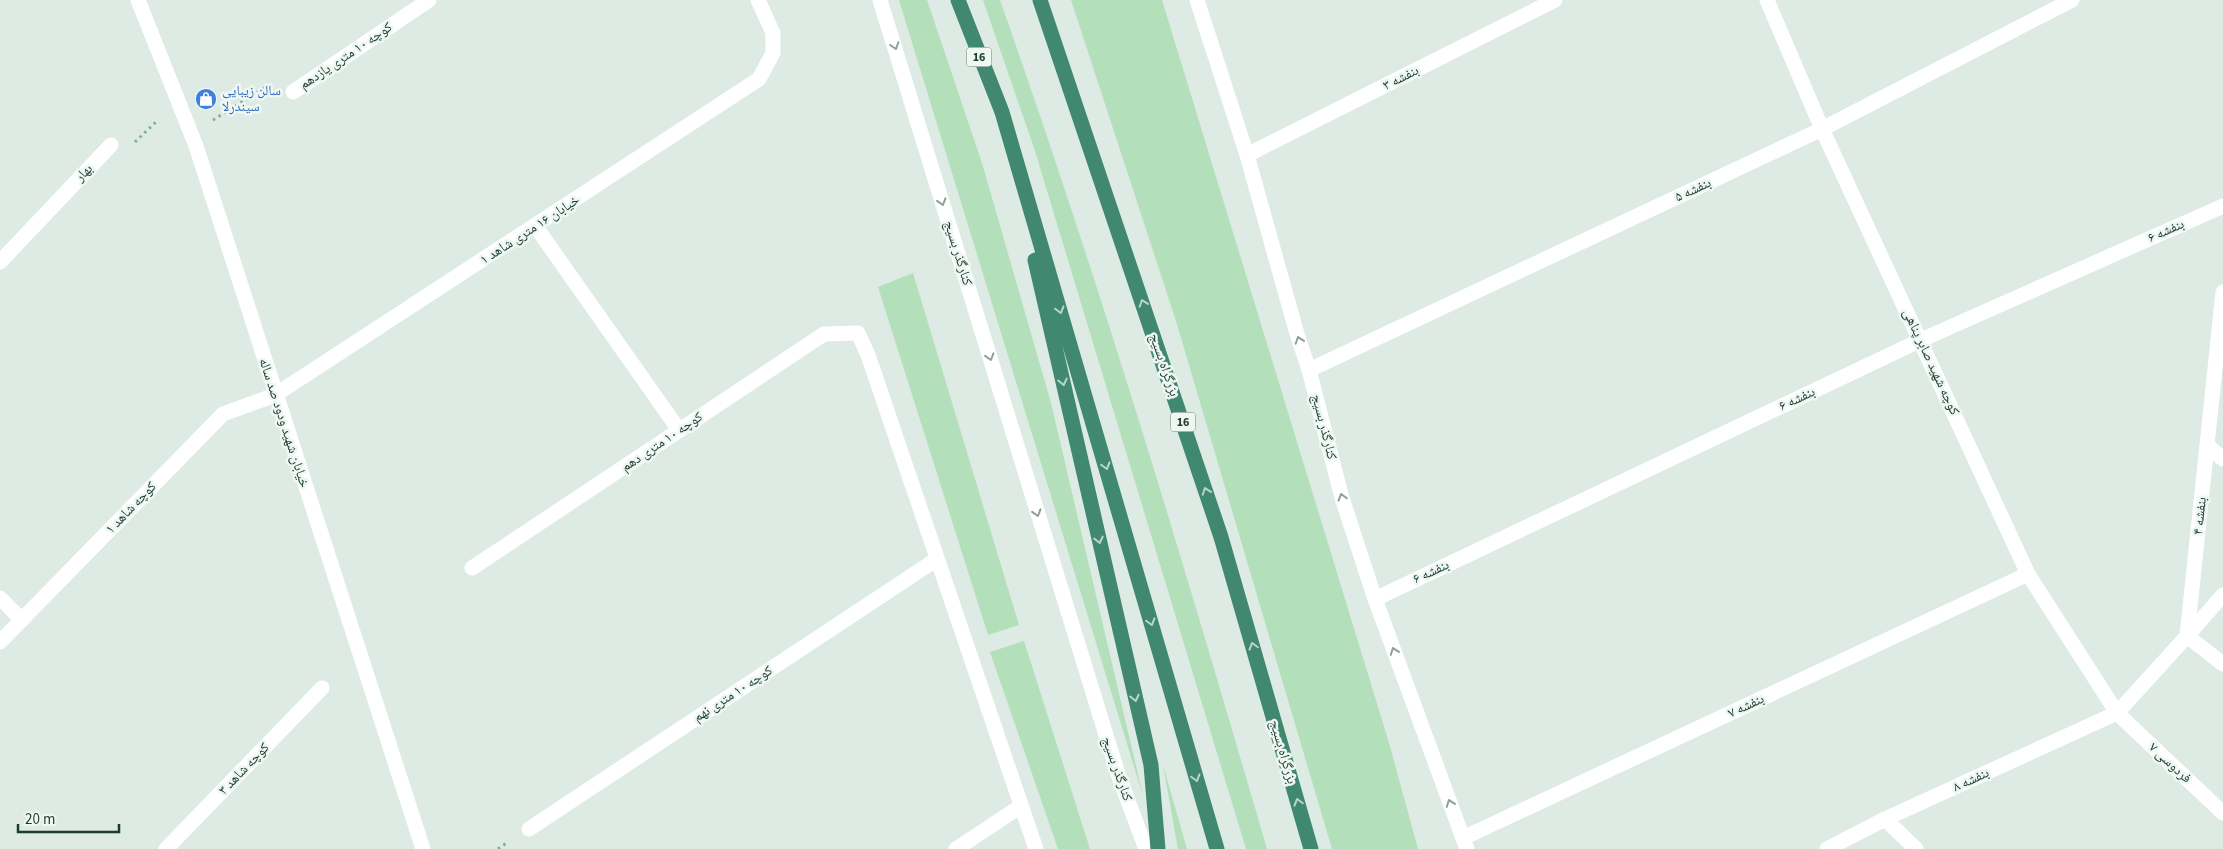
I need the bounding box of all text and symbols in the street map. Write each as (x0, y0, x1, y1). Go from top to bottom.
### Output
street label: کوچه ۱۰ متری یازدهم (295, 17, 397, 95)
one-way arrow (889, 42, 899, 50)
road number: 16 (966, 48, 992, 66)
street label: بنفشه ۳ (1379, 60, 1423, 96)
place label: سالن زیبایی سیندرلا (222, 81, 281, 117)
shop icon: سالن زیبایی سیندرلا (194, 87, 218, 111)
street label: بهار (70, 159, 98, 187)
street label: بنفشه ۵ (1672, 173, 1715, 207)
street label: خیابان ۱۶ متری شاهد ۱ (476, 190, 584, 270)
one-way arrow (937, 197, 947, 205)
street label: بنفشه ۶ (2145, 214, 2188, 248)
street label: کنارگذر بسیج (939, 218, 977, 288)
one-way arrow (1139, 300, 1149, 308)
street label: کوچه شهید صابر پناهی (1898, 305, 1965, 419)
one-way arrow (1054, 306, 1064, 314)
street label: بزرگراه بسیج (1144, 331, 1184, 399)
one-way arrow (1295, 336, 1305, 345)
one-way arrow (984, 353, 994, 361)
street label: خیابان شهید ودود صد ساله (254, 356, 314, 490)
one-way arrow (1057, 377, 1068, 386)
street label: بنفشه ۶ (1776, 382, 1819, 416)
street label: کنارگذر بسیج (1306, 392, 1342, 462)
street label: کوچه ۱۰ متری دهم (617, 407, 707, 477)
road number: 16 (1170, 412, 1196, 432)
one-way arrow (1100, 461, 1110, 470)
street label: کوچه شاهد ۱ (101, 477, 161, 539)
one-way arrow (1202, 487, 1212, 495)
one-way arrow (1338, 493, 1348, 501)
street label: بنفشه ۴ (2188, 496, 2212, 536)
one-way arrow (1032, 508, 1042, 516)
one-way arrow (1093, 536, 1104, 544)
street label: بنفشه ۶ (1410, 555, 1453, 589)
one-way arrow (1145, 618, 1156, 626)
one-way arrow (1248, 642, 1258, 651)
one-way arrow (1390, 647, 1400, 655)
street label: کوچه ۱۰ متری نهم (689, 661, 777, 727)
street label: بنفشه ۷ (1725, 689, 1768, 723)
one-way arrow (1129, 694, 1140, 703)
street label: بزرگراه بسیج (1264, 718, 1302, 786)
street label: کنارگذر بسیج (1097, 734, 1137, 804)
street label: کوچه شاهد ۳ (214, 738, 274, 800)
street label: فردوسی ۷ (2144, 738, 2196, 788)
street label: بنفشه ۸ (1950, 763, 1993, 797)
one-way arrow (1191, 773, 1201, 782)
one-way arrow (1293, 799, 1303, 807)
one-way arrow (1446, 799, 1456, 808)
scale bar (18, 802, 119, 834)
text: 20 m (25, 809, 55, 830)

